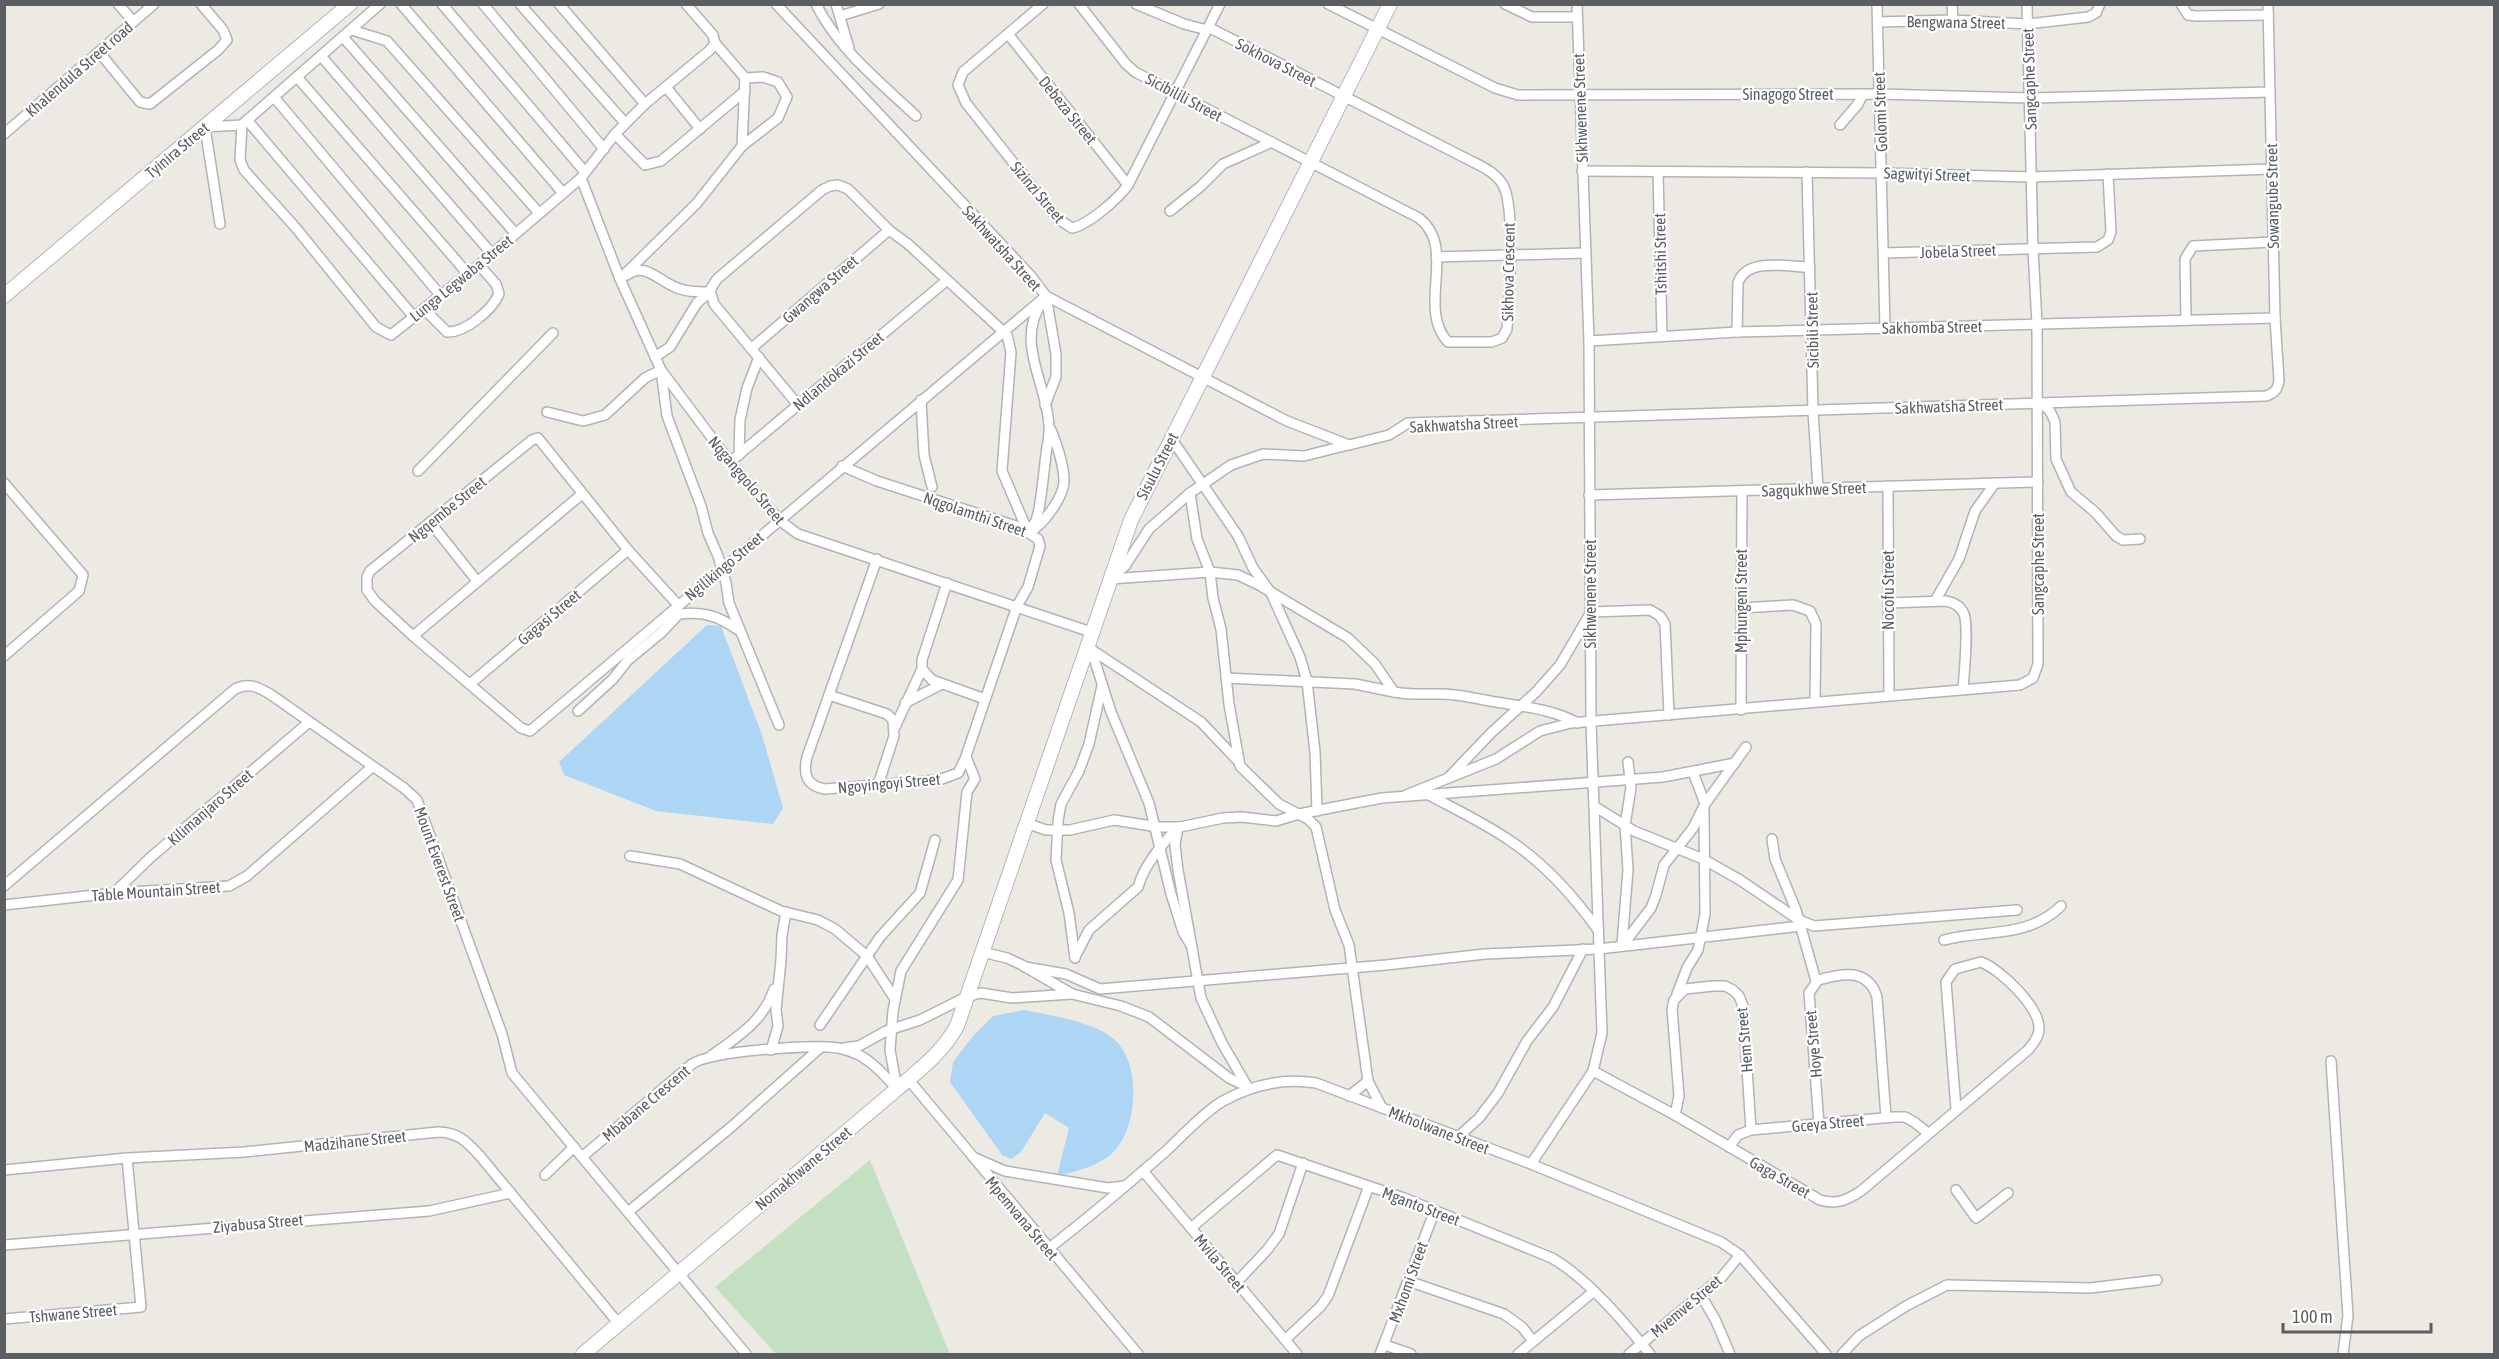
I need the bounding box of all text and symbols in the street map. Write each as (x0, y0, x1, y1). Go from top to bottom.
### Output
street label: Bengwana Street (1906, 12, 2006, 33)
street label: Khalendula Street road (22, 18, 136, 120)
street label: Sangcaphe Street (2018, 27, 2041, 130)
street label: Sokhova Street (1233, 34, 1319, 90)
street label: Sikhwenene Street (1569, 53, 1591, 163)
street label: Sicibilili Street (1143, 69, 1226, 125)
street label: Golomi Street (1870, 71, 1890, 152)
street label: Debeza Street (1035, 73, 1101, 148)
street label: Sinagogo Street (1742, 85, 1834, 104)
street label: Tyinira Street (142, 118, 213, 182)
street label: Sowangube Street (2262, 143, 2283, 249)
street label: Sizinzi Street (1007, 158, 1069, 227)
street label: Sagwityi Street (1883, 163, 1971, 186)
street label: Sakhwatsha Street (959, 202, 1045, 295)
street label: Tshitshi Street (1650, 212, 1670, 295)
street label: Sikhova Crescent (1498, 222, 1518, 322)
street label: Lunga Legwaba Street (406, 231, 517, 326)
street label: Jobela Street (1919, 241, 1997, 261)
street label: Gwangwa Street (779, 251, 862, 327)
street label: Sicibili Street (1802, 291, 1822, 368)
street label: Sakhomba Street (1882, 317, 1983, 337)
street label: Ndlandokazi Street (789, 328, 887, 414)
street label: Sakhwatsha Street (1894, 395, 2004, 417)
street label: Sakhwatsha Street (1409, 412, 1519, 436)
street label: Sisulu Street (1132, 429, 1182, 503)
street label: Nqgangqolo Street (704, 432, 789, 529)
street label: Ngqembe Street (405, 472, 490, 547)
street label: Sagqukhwe Street (1761, 478, 1867, 501)
street label: Nqgolamthi Street (921, 488, 1029, 541)
street label: Sangcaphe Street (2029, 513, 2048, 615)
street label: Ngilikingo Street (681, 528, 768, 605)
street label: Sikhwenene Street (1581, 539, 1599, 649)
street label: Mphungeni Street (1732, 549, 1751, 653)
street label: Nocofu Street (1879, 550, 1897, 630)
street label: Gagasi Street (514, 585, 585, 649)
street label: Kilimanjaro Street (164, 765, 257, 850)
street label: Ngoyingoyi Street (837, 770, 942, 797)
street label: Mount Everest Street (411, 804, 469, 924)
street label: Table Mountain Street (91, 877, 221, 904)
street label: Hem Street (1732, 1006, 1756, 1073)
street label: Hoye Street (1801, 1009, 1826, 1078)
street label: Mbabane Crescent (599, 1061, 694, 1145)
street label: Mkholwane Street (1386, 1103, 1492, 1158)
street label: Gceya Street (1791, 1111, 1865, 1136)
street label: Nomakhwane Street (751, 1122, 855, 1213)
street label: Madzihane Street (303, 1127, 407, 1155)
street label: Gaga Street (1746, 1152, 1814, 1203)
street label: Mpemvana Street (981, 1173, 1062, 1264)
street label: Mganto Street (1379, 1183, 1463, 1230)
street label: Ziyabusa Street (212, 1210, 304, 1237)
street label: Mvila Street (1191, 1230, 1250, 1296)
street label: Mxhomi Street (1385, 1239, 1431, 1325)
street label: Mvemve Street (1647, 1271, 1725, 1341)
scale bar (2283, 1296, 2432, 1334)
street label: Tshwane Street (28, 1300, 118, 1326)
text: 100 m (2292, 1306, 2333, 1327)

